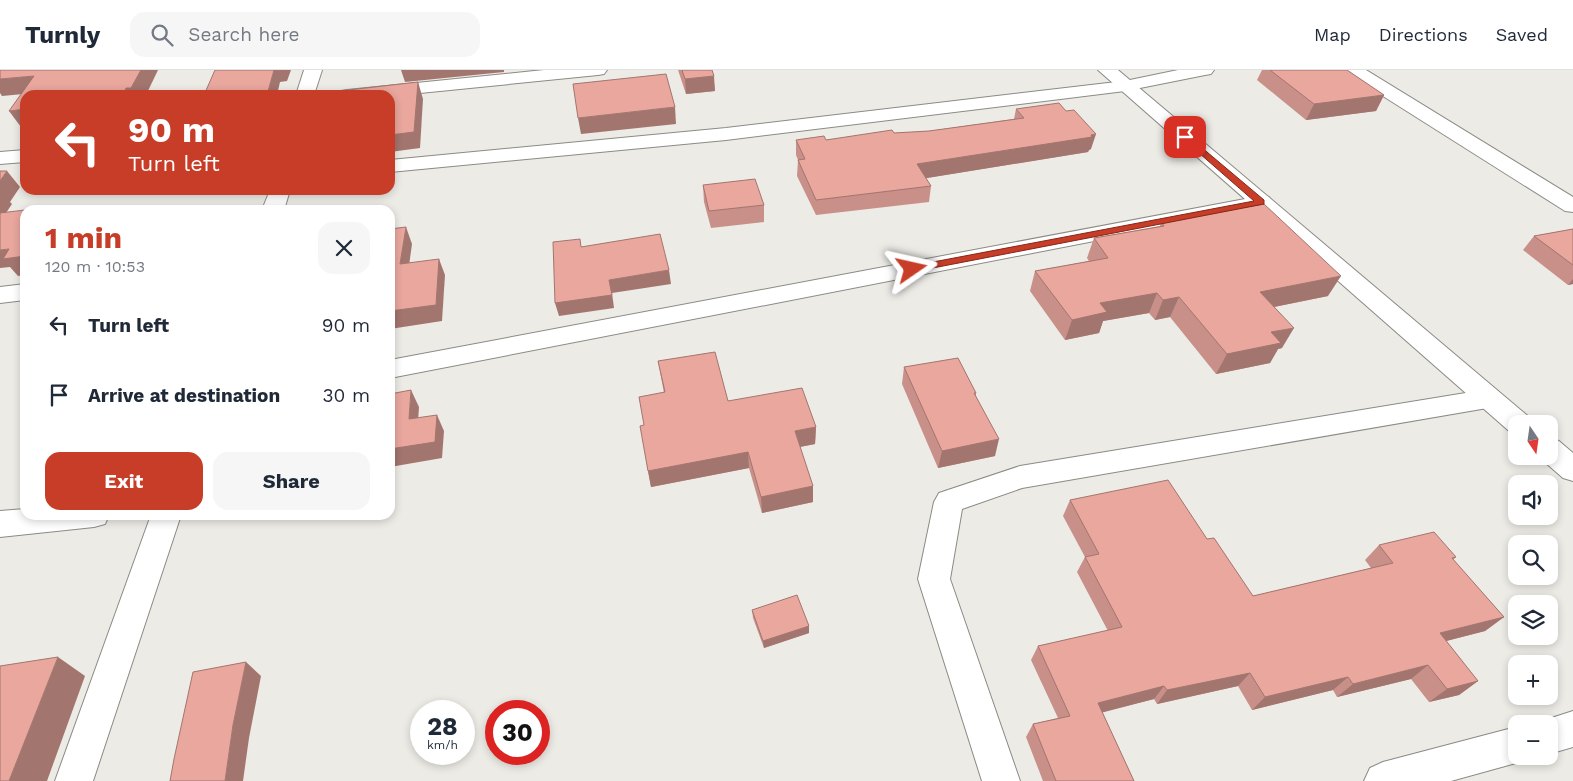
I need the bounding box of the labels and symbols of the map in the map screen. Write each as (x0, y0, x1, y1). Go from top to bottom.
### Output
pin (1164, 116, 1206, 158)
position arrow (885, 242, 937, 294)
north arrow (1508, 415, 1558, 465)
speed limit sign: 30 (485, 700, 550, 765)

